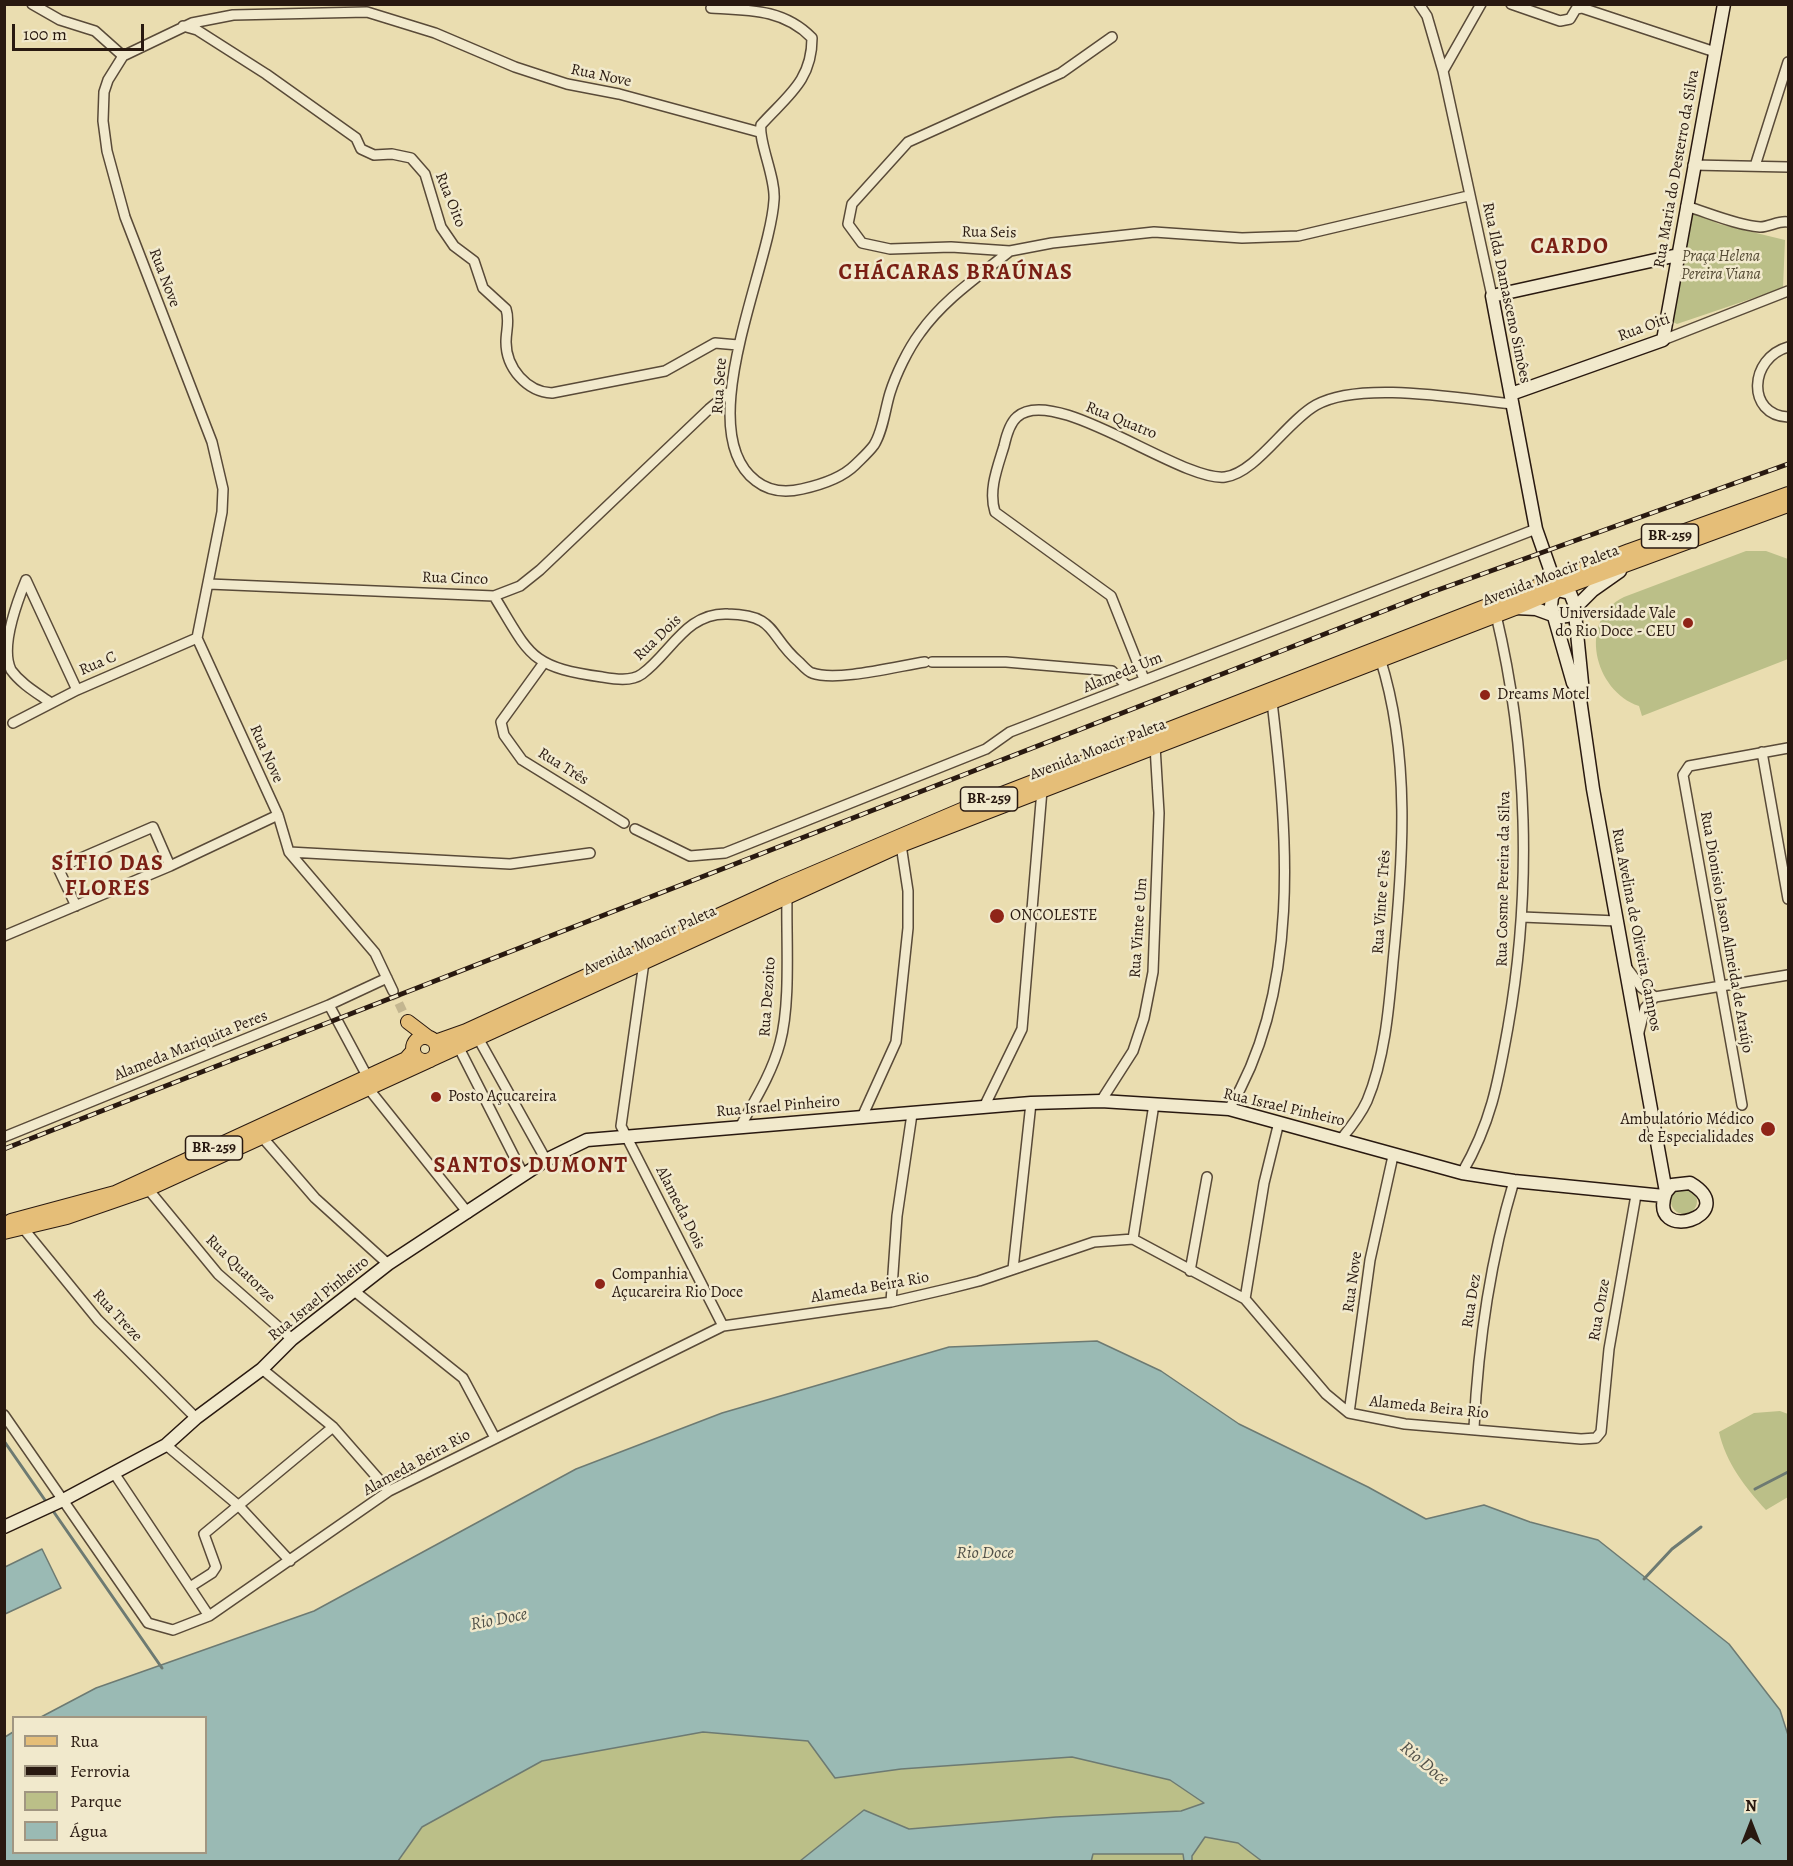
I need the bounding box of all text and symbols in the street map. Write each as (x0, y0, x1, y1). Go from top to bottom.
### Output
scale bar (15, 12, 147, 50)
text: 100 m (23, 22, 67, 46)
street label: Rua Nove (569, 60, 633, 92)
street label: Rua Maria do Desterro da Silva (1650, 68, 1704, 270)
street label: Rua Oito (430, 170, 470, 230)
street label: Rua Ilda Damasceno Simôes (1477, 201, 1535, 385)
street label: Rua Seis (961, 223, 1017, 243)
district label: CARDO (1531, 235, 1609, 261)
street label: Rua Nove (144, 246, 184, 310)
park label: Praça Helena Pereira Viana (1681, 247, 1761, 285)
district label: CHÁCARAS BRAÚNAS (839, 261, 1073, 287)
street label: Rua Oiti (1615, 310, 1673, 346)
street label: Rua Sete (708, 357, 732, 415)
street label: Rua Quatro (1083, 398, 1159, 444)
road number: BR-259 (1642, 524, 1698, 548)
street label: Avenida Moacir Paleta (1480, 541, 1622, 611)
street label: Rua Cinco (422, 568, 488, 590)
place label: Universidade Vale do Rio Doce - CEU (1555, 604, 1676, 642)
street label: Rua Dois (630, 611, 686, 665)
marker: Universidade Vale do Rio Doce - CEU (1681, 616, 1695, 630)
street label: Rua C (76, 648, 120, 680)
street label: Alameda Um (1080, 648, 1166, 698)
place label: Dreams Motel (1497, 685, 1589, 705)
marker: Dreams Motel (1478, 688, 1492, 702)
street label: Avenida Moacir Paleta (1027, 715, 1169, 785)
street label: Rua Nove (245, 722, 287, 786)
street label: Rua Três (534, 744, 592, 790)
road number: BR-259 (960, 787, 1018, 811)
street label: Rua Cosme Pereira da Silva (1493, 791, 1515, 967)
street label: Rua Dionisio Jason Almeida de Araújo (1695, 810, 1757, 1054)
street label: Rua Avelina de Oliveira Campos (1607, 827, 1665, 1033)
street label: Rua Vinte e Três (1369, 849, 1395, 955)
district label: SÍTIO DAS FLORES (52, 852, 164, 903)
street label: Rua Vinte e Um (1126, 877, 1152, 979)
street label: Avenida Moacir Paleta (580, 902, 720, 980)
place label: ONCOLESTE (1010, 906, 1097, 926)
marker: ONCOLESTE (988, 907, 1006, 925)
street label: Rua Dezoito (756, 956, 780, 1038)
street label: Alameda Mariquita Peres (112, 1006, 270, 1086)
street label: Rua Israel Pinheiro (1221, 1085, 1347, 1131)
place label: Posto Açucareira (448, 1087, 557, 1107)
marker: Posto Açucareira (429, 1090, 443, 1104)
street label: Rua Israel Pinheiro (715, 1092, 841, 1122)
place label: Ambulatório Médico de Especialidades (1620, 1110, 1754, 1148)
marker: Ambulatório Médico de Especialidades (1759, 1120, 1777, 1138)
road number: BR-259 (186, 1136, 242, 1160)
district label: SANTOS DUMONT (434, 1154, 628, 1180)
street label: Alameda Dois (651, 1163, 709, 1253)
street label: Rua Quatorze (201, 1231, 279, 1307)
street label: Rua Nove (1339, 1250, 1367, 1314)
street label: Rua Israel Pinheiro (265, 1252, 373, 1346)
place label: Companhia Açucareira Rio Doce (612, 1265, 743, 1303)
street label: Alameda Beira Rio (809, 1268, 931, 1308)
street label: Rua Dez (1458, 1273, 1486, 1329)
marker: Companhia Açucareira Rio Doce (593, 1277, 607, 1291)
street label: Rua Onze (1585, 1277, 1615, 1343)
street label: Rua Treze (88, 1286, 146, 1346)
street label: Alameda Beira Rio (1368, 1392, 1490, 1424)
street label: Alameda Beira Rio (360, 1426, 474, 1500)
water label: Rio Doce (956, 1543, 1014, 1565)
water label: Rio Doce (469, 1604, 529, 1636)
legend (12, 1716, 207, 1854)
text: Rua (70, 1729, 99, 1753)
water label: Rio Doce (1395, 1737, 1453, 1791)
text: Ferrovia (70, 1759, 130, 1783)
text: Parque (70, 1789, 122, 1813)
north arrow (1721, 1794, 1781, 1854)
text: N (1745, 1795, 1757, 1817)
text: Água (70, 1819, 108, 1843)

